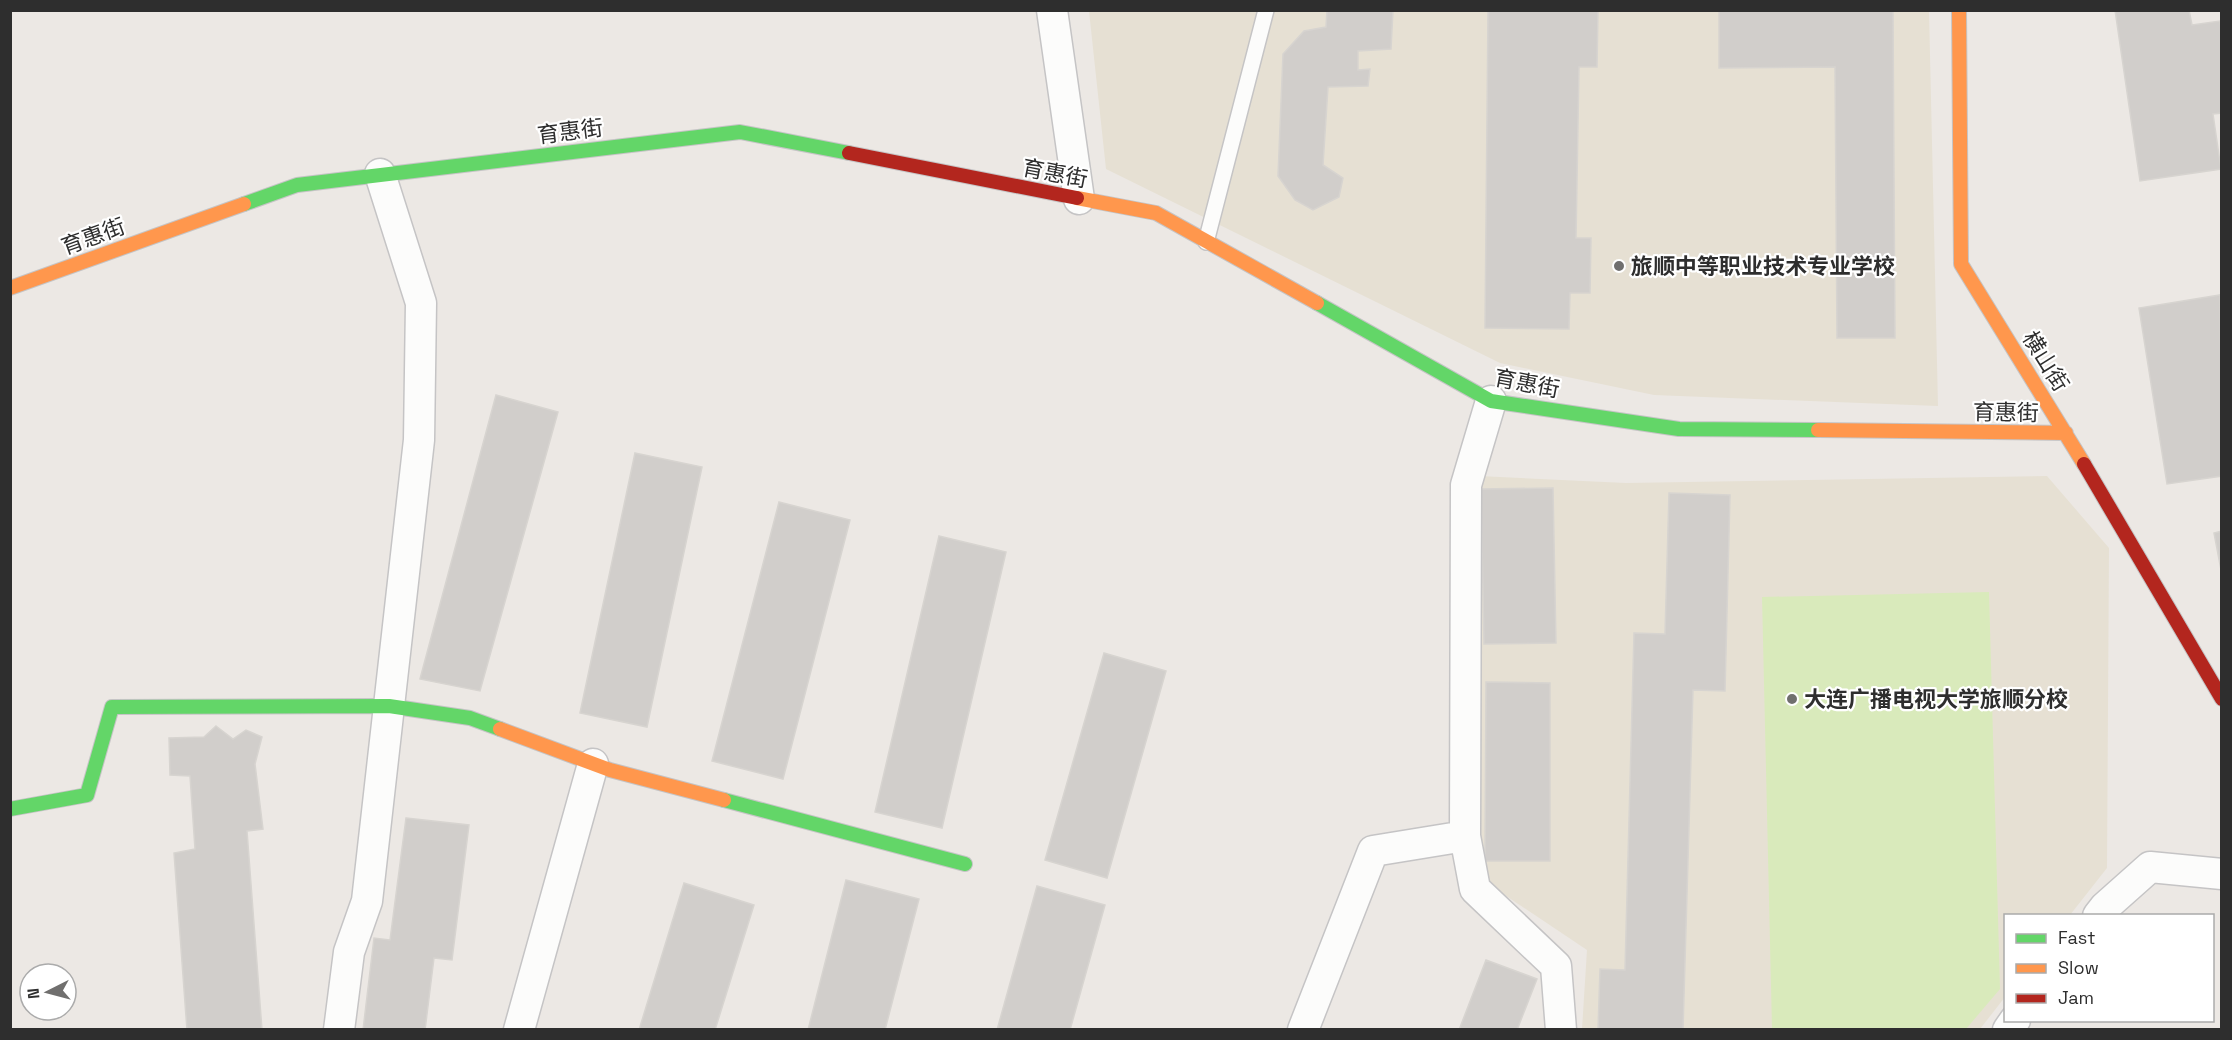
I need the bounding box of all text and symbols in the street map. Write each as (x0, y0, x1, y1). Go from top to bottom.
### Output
street label: 育惠街 (536, 113, 604, 149)
street label: 育惠街 (1020, 153, 1090, 193)
street label: 育惠街 (57, 212, 129, 260)
place label: 旅顺中等职业技术专业学校 (1631, 252, 1895, 280)
marker: 旅顺中等职业技术专业学校 (1612, 259, 1626, 273)
street label: 横山街 (2017, 326, 2075, 396)
street label: 育惠街 (1492, 363, 1562, 403)
street label: 育惠街 (1973, 397, 2039, 427)
place label: 大连广播电视大学旅顺分校 (1804, 685, 2068, 713)
marker: 大连广播电视大学旅顺分校 (1785, 692, 1799, 706)
legend (2004, 914, 2214, 1022)
text: Fast (2058, 926, 2095, 949)
text: Slow (2058, 956, 2099, 979)
north arrow (18, 962, 78, 1022)
text: Jam (2058, 986, 2094, 1009)
text: N (23, 987, 45, 1000)

